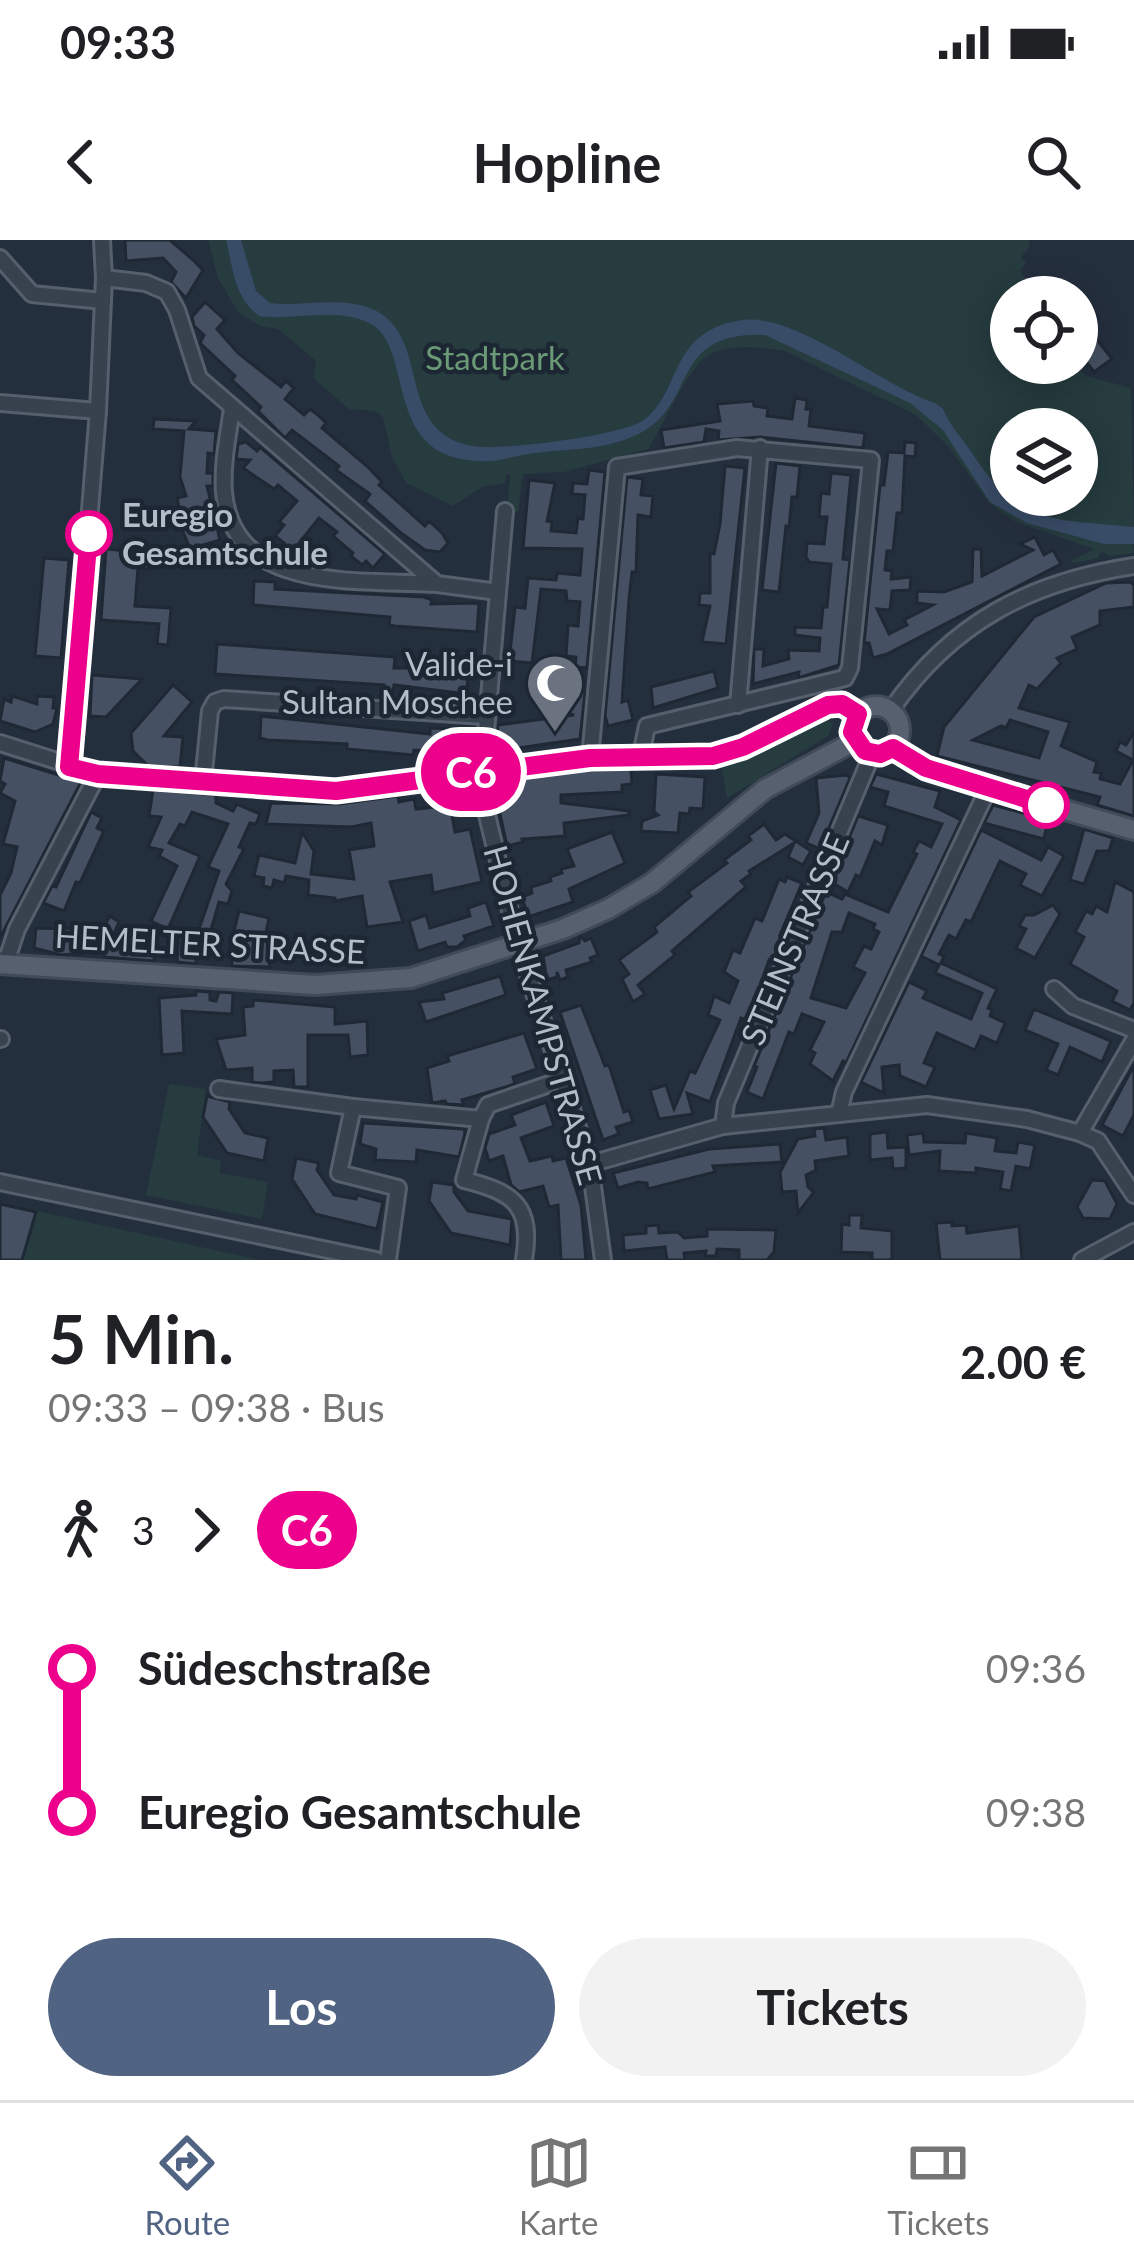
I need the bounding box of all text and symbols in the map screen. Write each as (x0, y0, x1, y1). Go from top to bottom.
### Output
text: 09:33 (60, 15, 176, 69)
icon: back (48, 129, 114, 195)
icon: search (1020, 129, 1086, 195)
text: Hopline (473, 130, 661, 195)
map controls (990, 276, 1098, 516)
button: locate (990, 276, 1098, 384)
park label: Stadtpark (425, 337, 565, 377)
button: layers (990, 408, 1098, 516)
place label: Euregio Gesamtschule (122, 494, 328, 572)
marker: Euregio Gesamtschule (67, 512, 111, 556)
place label: Valide-i Sultan Moschee (282, 643, 513, 721)
mosque icon: Valide-i Sultan Moschee (524, 652, 586, 734)
line badge: C6 (417, 733, 525, 811)
text: C6 (445, 747, 497, 797)
unlabelled marker (1024, 783, 1068, 827)
street label: STEINSTRASSE (731, 827, 857, 1051)
street label: HOHENKAMPSTRASSE (476, 841, 612, 1189)
street label: HEMELTER STRASSE (54, 915, 366, 971)
text: 5 Min. (48, 1299, 234, 1378)
text: 2.00 € (960, 1335, 1086, 1389)
text: 09:33 – 09:38 · Bus (48, 1384, 385, 1430)
icon: walk (48, 1497, 114, 1563)
icon: forward (173, 1497, 239, 1563)
text: C6 (281, 1505, 333, 1555)
text: 3 (132, 1507, 155, 1553)
text: Südeschstraße (138, 1641, 431, 1695)
text: 09:36 (986, 1645, 1086, 1691)
text: Euregio Gesamtschule (138, 1785, 581, 1839)
text: 09:38 (986, 1789, 1086, 1835)
button: Los (48, 1938, 555, 2076)
button: Tickets (579, 1938, 1086, 2076)
tab: Route (144, 2130, 230, 2242)
tab: Karte (519, 2130, 598, 2242)
tab: Tickets (887, 2130, 990, 2242)

